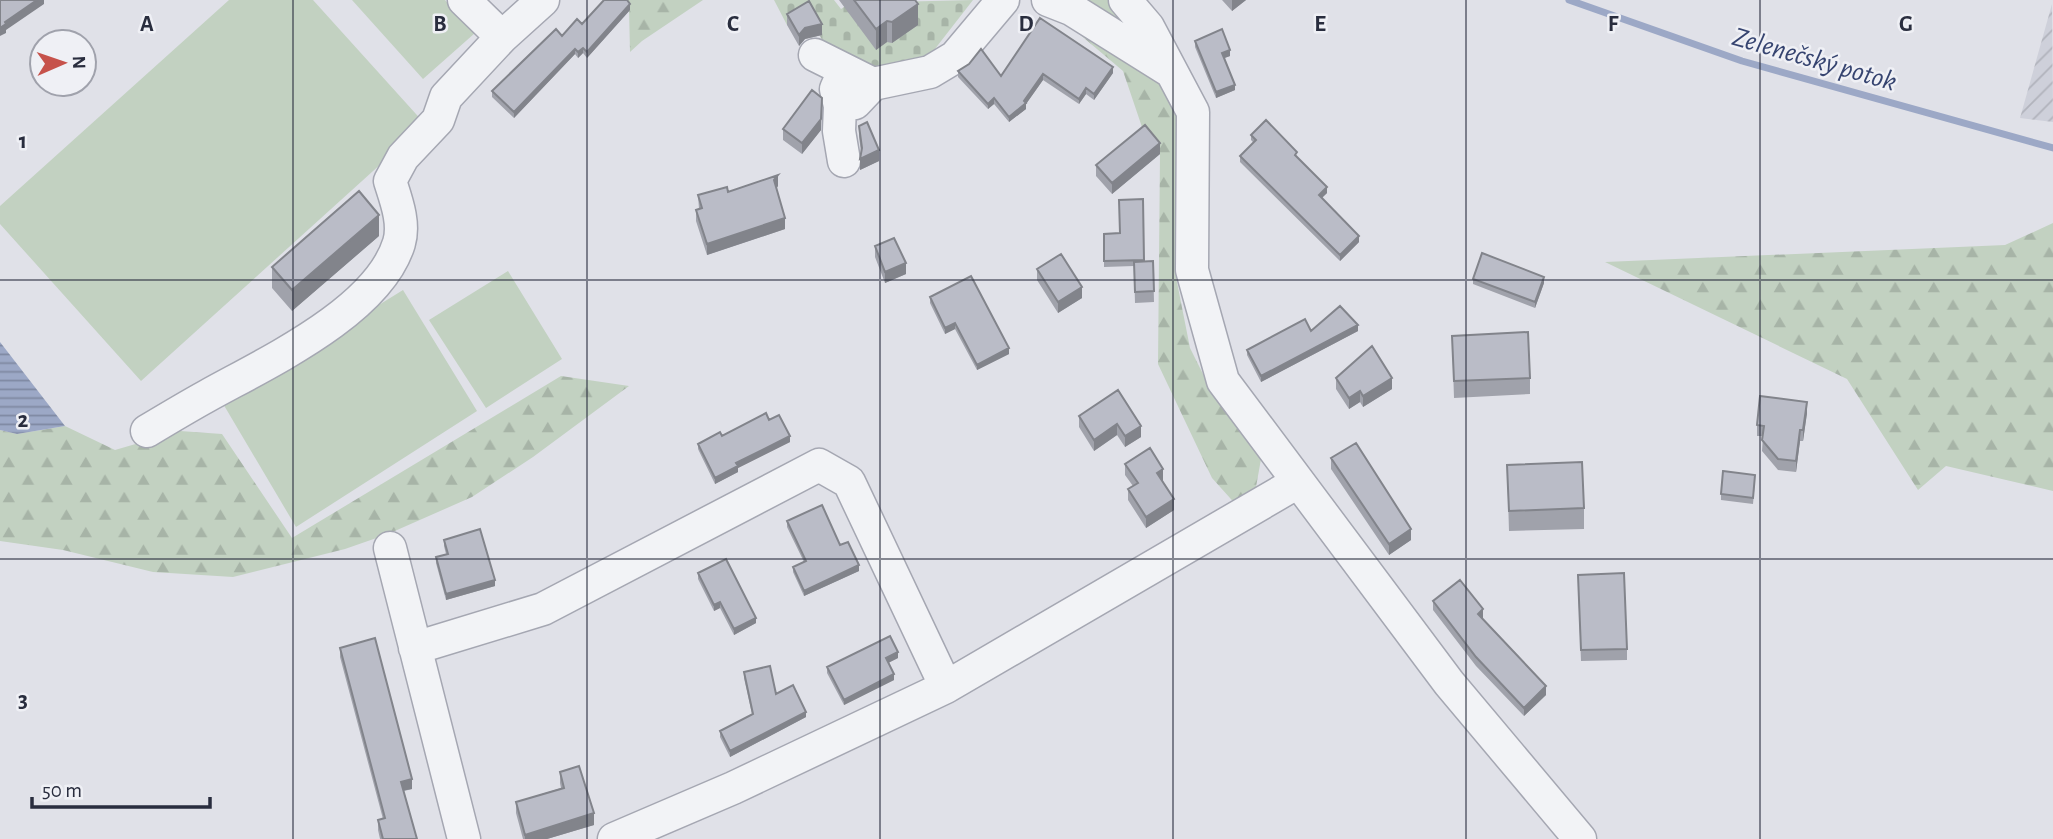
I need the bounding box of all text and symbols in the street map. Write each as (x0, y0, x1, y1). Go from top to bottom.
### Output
text: A (140, 13, 154, 36)
text: B (433, 13, 447, 36)
text: C (727, 13, 739, 36)
text: D (1018, 13, 1034, 36)
text: E (1314, 13, 1326, 36)
text: F (1608, 13, 1619, 36)
text: G (1899, 13, 1913, 36)
water label: Zelenečský potok (1729, 23, 1900, 97)
north arrow (28, 28, 98, 98)
text: N (69, 56, 88, 69)
text: 1 (19, 130, 27, 153)
text: 2 (18, 409, 29, 432)
text: 3 (18, 689, 28, 712)
scale bar (32, 766, 210, 810)
text: 50 m (42, 780, 82, 801)

